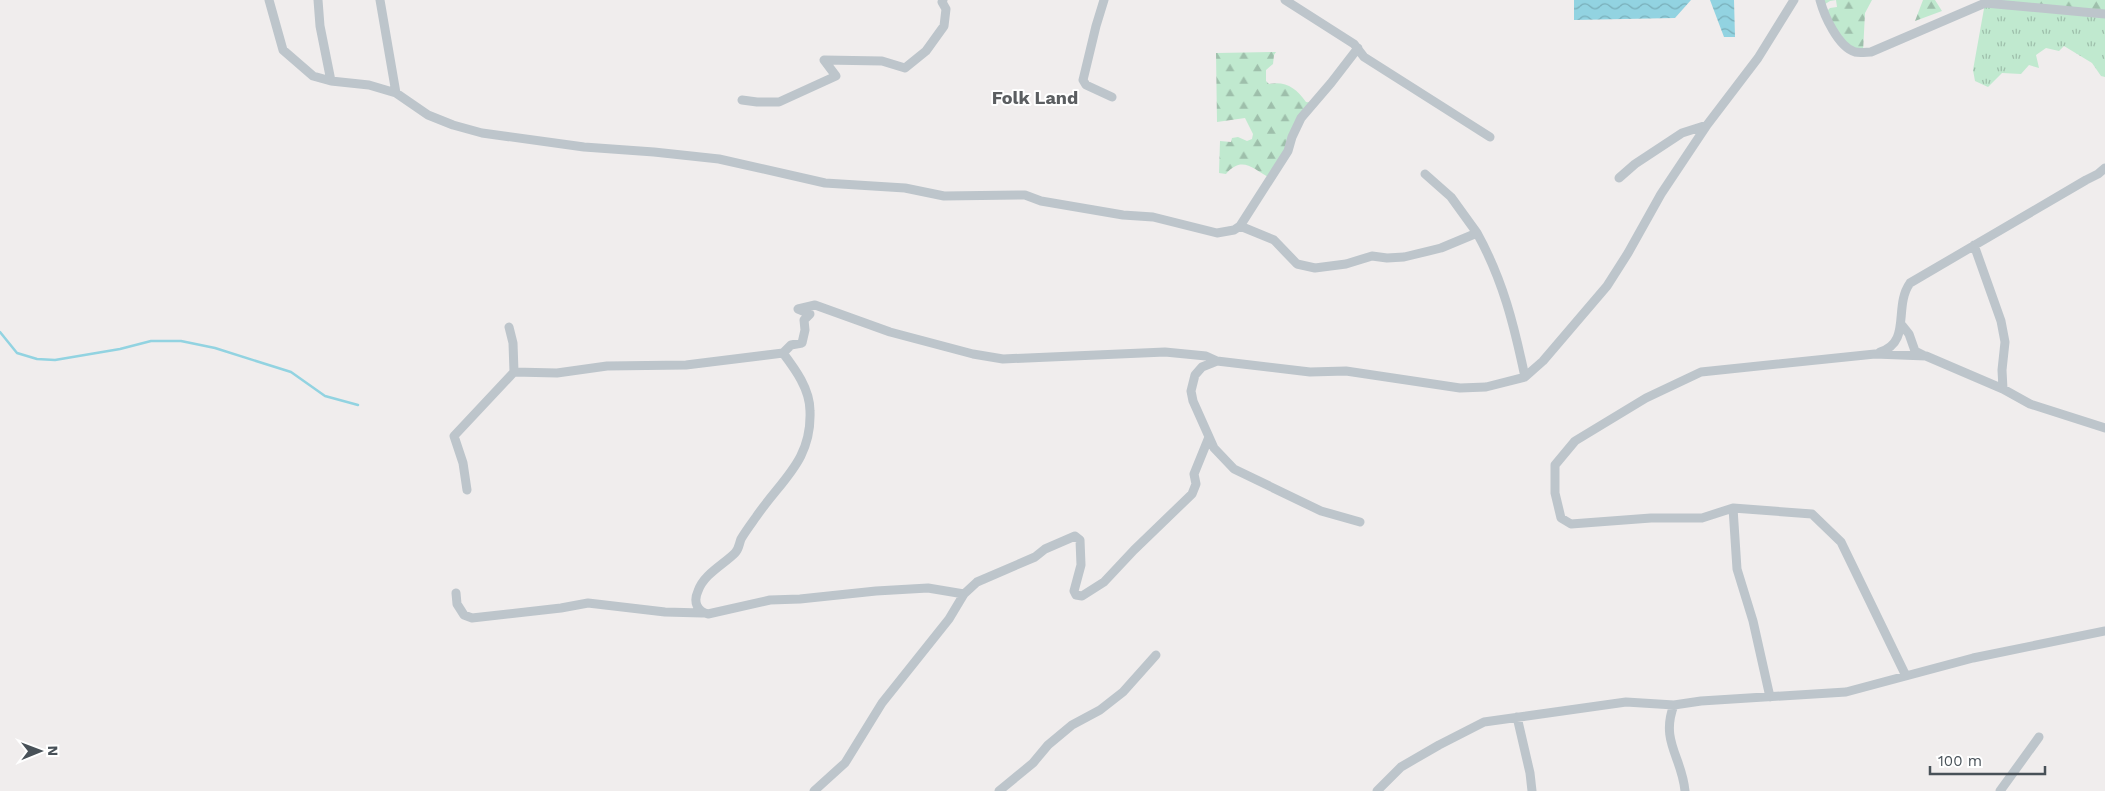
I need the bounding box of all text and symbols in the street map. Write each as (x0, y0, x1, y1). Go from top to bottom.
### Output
district label: Folk Land (992, 87, 1078, 108)
north arrow (15, 726, 65, 776)
scale bar (1930, 744, 2045, 776)
text: N (45, 745, 61, 756)
text: 100 m (1938, 752, 1982, 770)

